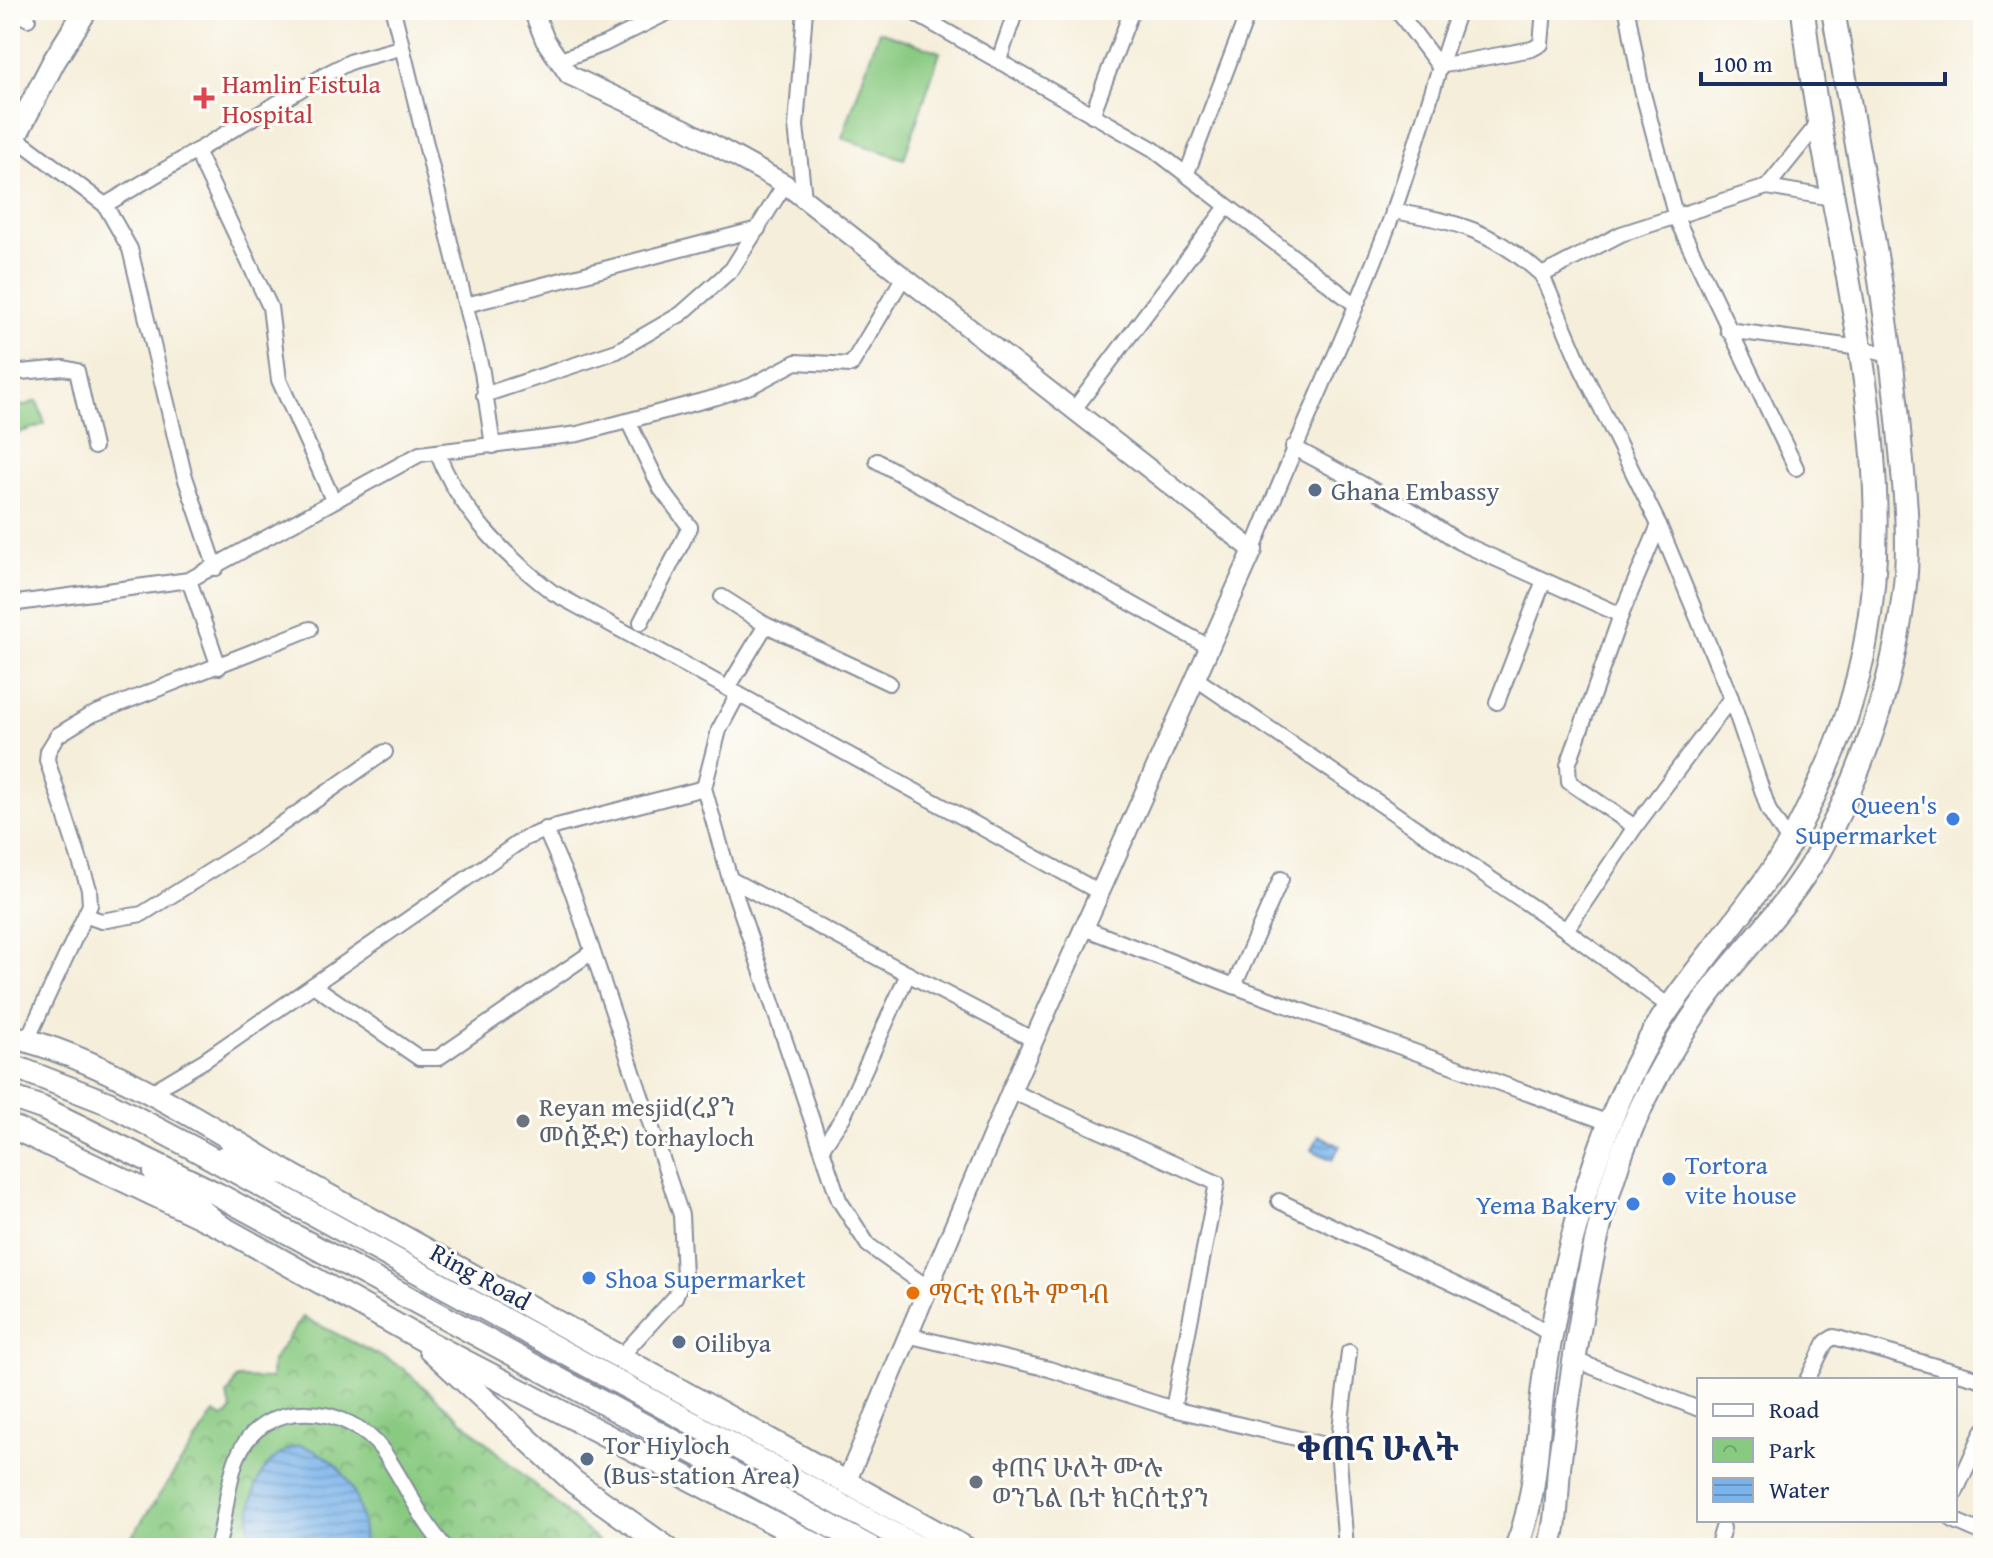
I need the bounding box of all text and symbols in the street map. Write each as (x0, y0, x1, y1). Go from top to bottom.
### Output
scale bar (1701, 36, 1945, 86)
text: 100 m (1713, 46, 1773, 81)
place label: Hamlin Fistula Hospital (222, 64, 382, 133)
marker: Hamlin Fistula Hospital (193, 87, 215, 109)
place label: Ghana Embassy (1331, 471, 1500, 510)
marker: Ghana Embassy (1306, 481, 1324, 499)
place label: Queen's Supermarket (1795, 785, 1937, 854)
marker: Queen's Supermarket (1944, 810, 1962, 828)
place label: Reyan mesjid(ረያን መስጅድ) torhayloch (539, 1087, 754, 1156)
marker: Reyan mesjid(ረያን መስጅድ) torhayloch (514, 1112, 532, 1130)
place label: Tortora vite house (1685, 1145, 1797, 1214)
marker: Tortora vite house (1660, 1170, 1678, 1188)
place label: Yema Bakery (1476, 1185, 1617, 1224)
marker: Yema Bakery (1624, 1195, 1642, 1213)
street label: Ring Road (423, 1232, 539, 1320)
place label: Shoa Supermarket (605, 1259, 806, 1298)
marker: Shoa Supermarket (580, 1269, 598, 1287)
place label: ማርቲ የቤት ምግብ (929, 1274, 1109, 1313)
marker: ማርቲ የቤት ምግብ (904, 1284, 922, 1302)
place label: Oilibya (695, 1323, 772, 1362)
marker: Oilibya (670, 1333, 688, 1351)
legend (1697, 1378, 1957, 1522)
text: Road (1769, 1392, 1819, 1427)
district label: ቀጠና ሁለት (1297, 1423, 1459, 1472)
place label: Tor Hiyloch (Bus-station Area) (603, 1425, 800, 1494)
text: Park (1769, 1432, 1816, 1467)
place label: ቀጠና ሁለት ሙሉ ወንጌል ቤተ ክርስቲያን (992, 1448, 1209, 1517)
marker: Tor Hiyloch (Bus-station Area) (578, 1450, 596, 1468)
text: Water (1769, 1472, 1830, 1507)
marker: ቀጠና ሁለት ሙሉ ወንጌል ቤተ ክርስቲያን (967, 1473, 985, 1491)

